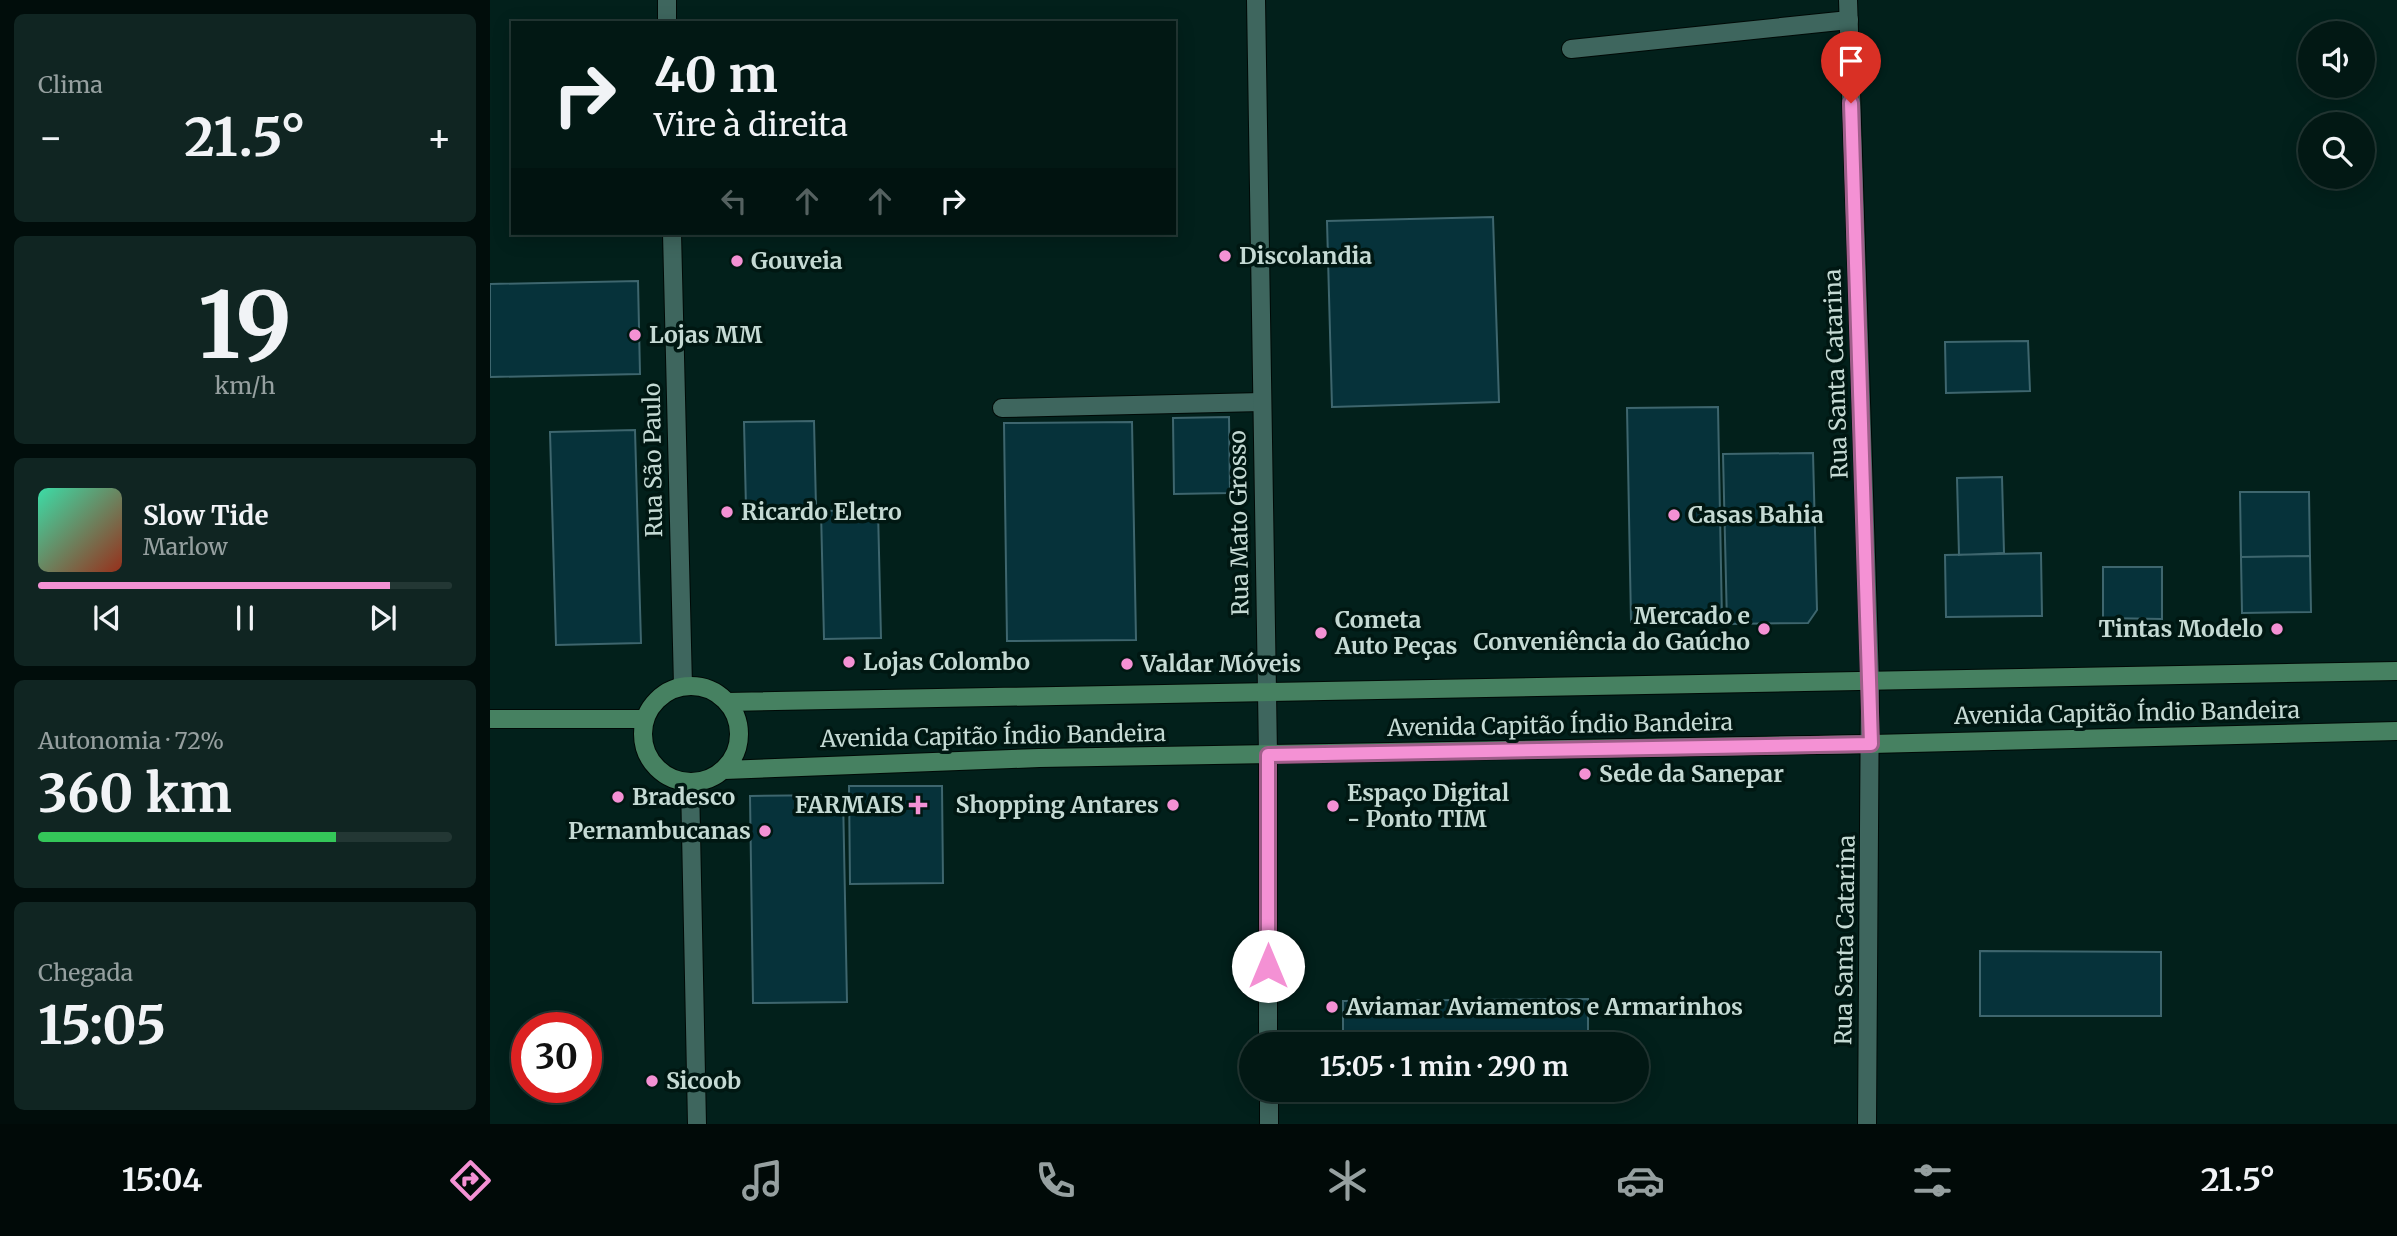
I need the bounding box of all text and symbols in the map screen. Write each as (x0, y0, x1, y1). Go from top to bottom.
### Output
map controls (2298, 21, 2375, 189)
button: sound (2298, 21, 2375, 98)
pin (1821, 31, 1881, 103)
icon: arrive (1832, 42, 1870, 80)
text: 40 m (654, 44, 778, 105)
icon: right (539, 49, 630, 140)
text: Clima (38, 70, 103, 99)
text: 21.5° (184, 105, 306, 170)
text: Vire à direita (654, 105, 848, 145)
button: search (2298, 112, 2375, 189)
text: − (38, 114, 63, 161)
text: + (427, 114, 452, 161)
icon: left (715, 182, 753, 220)
icon: ahead (788, 182, 826, 220)
icon: ahead (861, 182, 899, 220)
icon: right (934, 182, 972, 220)
place label: Discolandia (1239, 241, 1372, 270)
place label: Gouveia (751, 246, 843, 275)
marker: Discolandia (1217, 248, 1233, 264)
marker: Gouveia (729, 253, 745, 269)
text: 19 (198, 268, 292, 383)
street label: Rua Santa Catarina (1817, 268, 1854, 480)
place label: Lojas MM (649, 320, 763, 349)
marker: Lojas MM (627, 327, 643, 343)
text: km/h (215, 371, 275, 400)
street label: Rua São Paulo (637, 382, 668, 538)
street label: Rua Mato Grosso (1222, 430, 1255, 616)
place label: Ricardo Eletro (741, 497, 902, 526)
text: Slow Tide (143, 499, 269, 532)
place label: Casas Bahia (1688, 500, 1824, 529)
marker: Ricardo Eletro (719, 504, 735, 520)
marker: Casas Bahia (1666, 507, 1682, 523)
text: Marlow (143, 532, 228, 561)
icon: previous (88, 599, 126, 637)
icon: pause (226, 599, 264, 637)
icon: next (364, 599, 402, 637)
place label: Mercado e Conveniência do Gaúcho (1473, 601, 1750, 656)
place label: Cometa Auto Peças (1334, 605, 1458, 660)
place label: Tintas Modelo (2099, 614, 2263, 643)
marker: Mercado e Conveniência do Gaúcho (1756, 621, 1772, 637)
marker: Tintas Modelo (2269, 621, 2285, 637)
marker: Cometa Auto Peças (1313, 625, 1329, 641)
place label: Lojas Colombo (863, 647, 1030, 676)
place label: Valdar Móveis (1140, 649, 1301, 678)
marker: Lojas Colombo (841, 654, 857, 670)
marker: Valdar Móveis (1119, 656, 1135, 672)
street label: Avenida Capitão Índio Bandeira (1953, 695, 2300, 730)
street label: Avenida Capitão Índio Bandeira (1386, 707, 1733, 742)
street label: Avenida Capitão Índio Bandeira (819, 718, 1166, 753)
text: Autonomia · 72% (38, 726, 224, 755)
place label: Sede da Sanepar (1599, 759, 1784, 788)
text: 360 km (38, 761, 232, 826)
marker: Sede da Sanepar (1577, 766, 1593, 782)
place label: Espaço Digital - Ponto TIM (1347, 778, 1510, 833)
place label: Bradesco (632, 782, 736, 811)
marker: Bradesco (610, 789, 626, 805)
place label: FARMAIS (795, 790, 904, 819)
place label: Shopping Antares (956, 790, 1159, 819)
marker: FARMAIS (910, 797, 926, 813)
marker: Shopping Antares (1165, 797, 1181, 813)
marker: Espaço Digital - Ponto TIM (1325, 798, 1341, 814)
place label: Pernambucanas (568, 816, 751, 845)
marker: Pernambucanas (757, 823, 773, 839)
street label: Rua Santa Catarina (1828, 835, 1861, 1045)
position arrow (1231, 929, 1305, 1003)
text: Chegada (38, 958, 133, 987)
place label: Aviamar Aviamentos e Armarinhos (1345, 992, 1743, 1021)
text: 15:05 (38, 993, 166, 1058)
marker: Aviamar Aviamentos e Armarinhos (1324, 999, 1340, 1015)
speed limit sign: 30 (511, 1012, 602, 1103)
text: 15:05 · 1 min · 290 m (1320, 1050, 1568, 1083)
place label: Sicoob (666, 1066, 741, 1095)
marker: Sicoob (644, 1073, 660, 1089)
icon: directions (446, 1156, 495, 1205)
icon: music (738, 1156, 787, 1205)
icon: phone (1031, 1156, 1080, 1205)
icon: climate (1323, 1156, 1372, 1205)
icon: car (1616, 1156, 1665, 1205)
icon: filters (1908, 1156, 1957, 1205)
text: 15:04 (122, 1160, 202, 1200)
text: 21.5° (2201, 1160, 2275, 1200)

